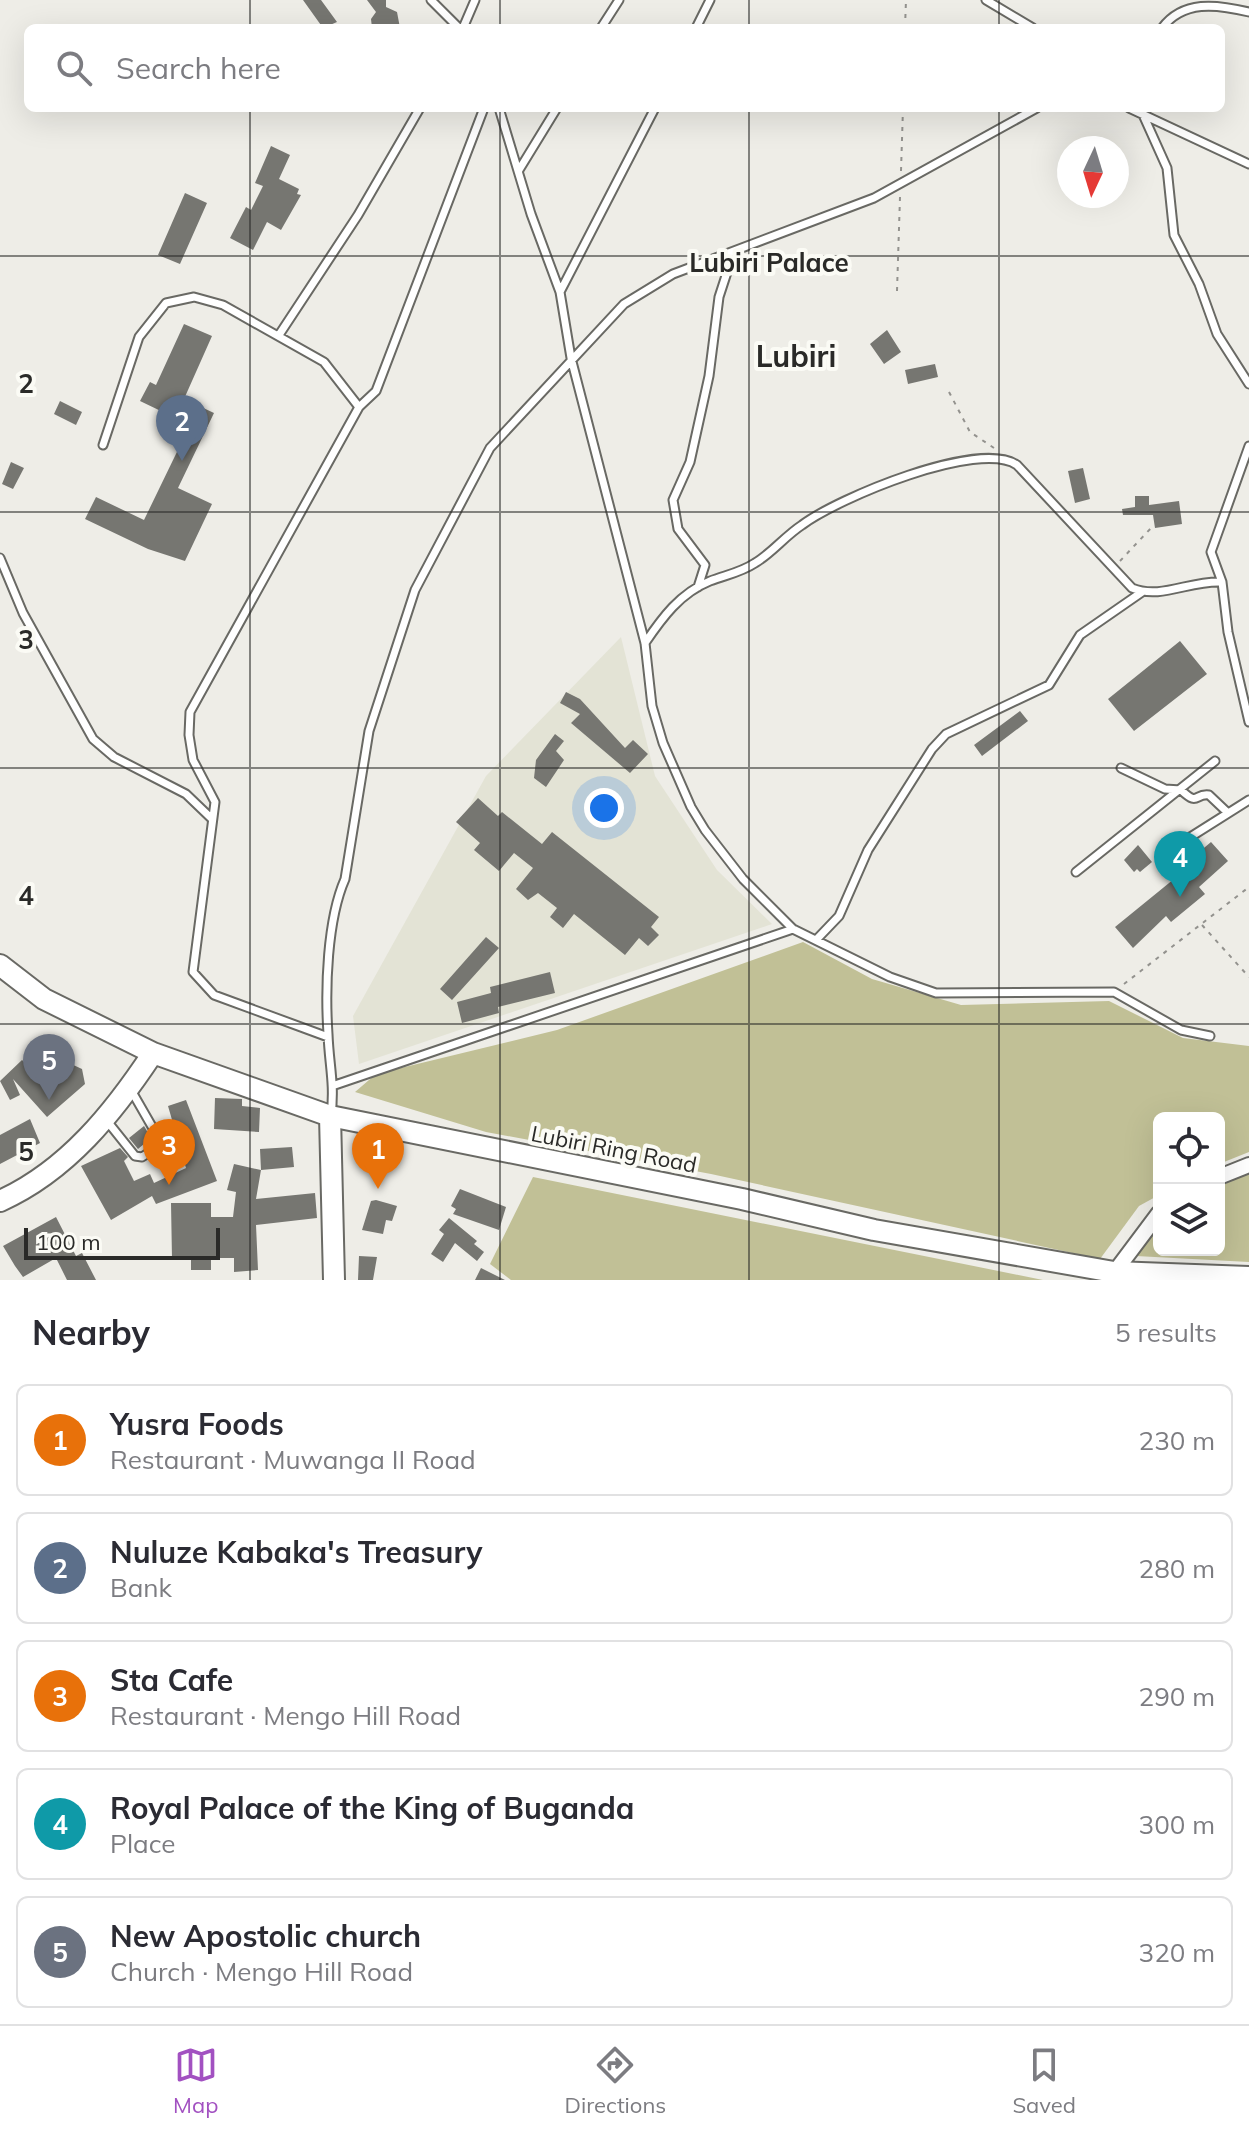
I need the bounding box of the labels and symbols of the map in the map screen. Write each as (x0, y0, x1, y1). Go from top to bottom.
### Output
north arrow (1057, 136, 1129, 208)
district label: Lubiri Palace (689, 246, 849, 279)
district label: Lubiri (756, 337, 836, 375)
text: 2 (18, 367, 34, 400)
pin: 2 (156, 395, 208, 461)
text: 3 (18, 623, 34, 656)
your location (584, 788, 624, 828)
pin: 4 (1154, 831, 1206, 897)
text: 4 (18, 879, 34, 912)
pin: 5 (23, 1034, 75, 1100)
pin: 3 (143, 1119, 195, 1185)
street label: Lubiri Ring Road (529, 1119, 699, 1179)
pin: 1 (352, 1123, 404, 1189)
text: 5 (18, 1135, 34, 1168)
scale bar (24, 1224, 220, 1260)

